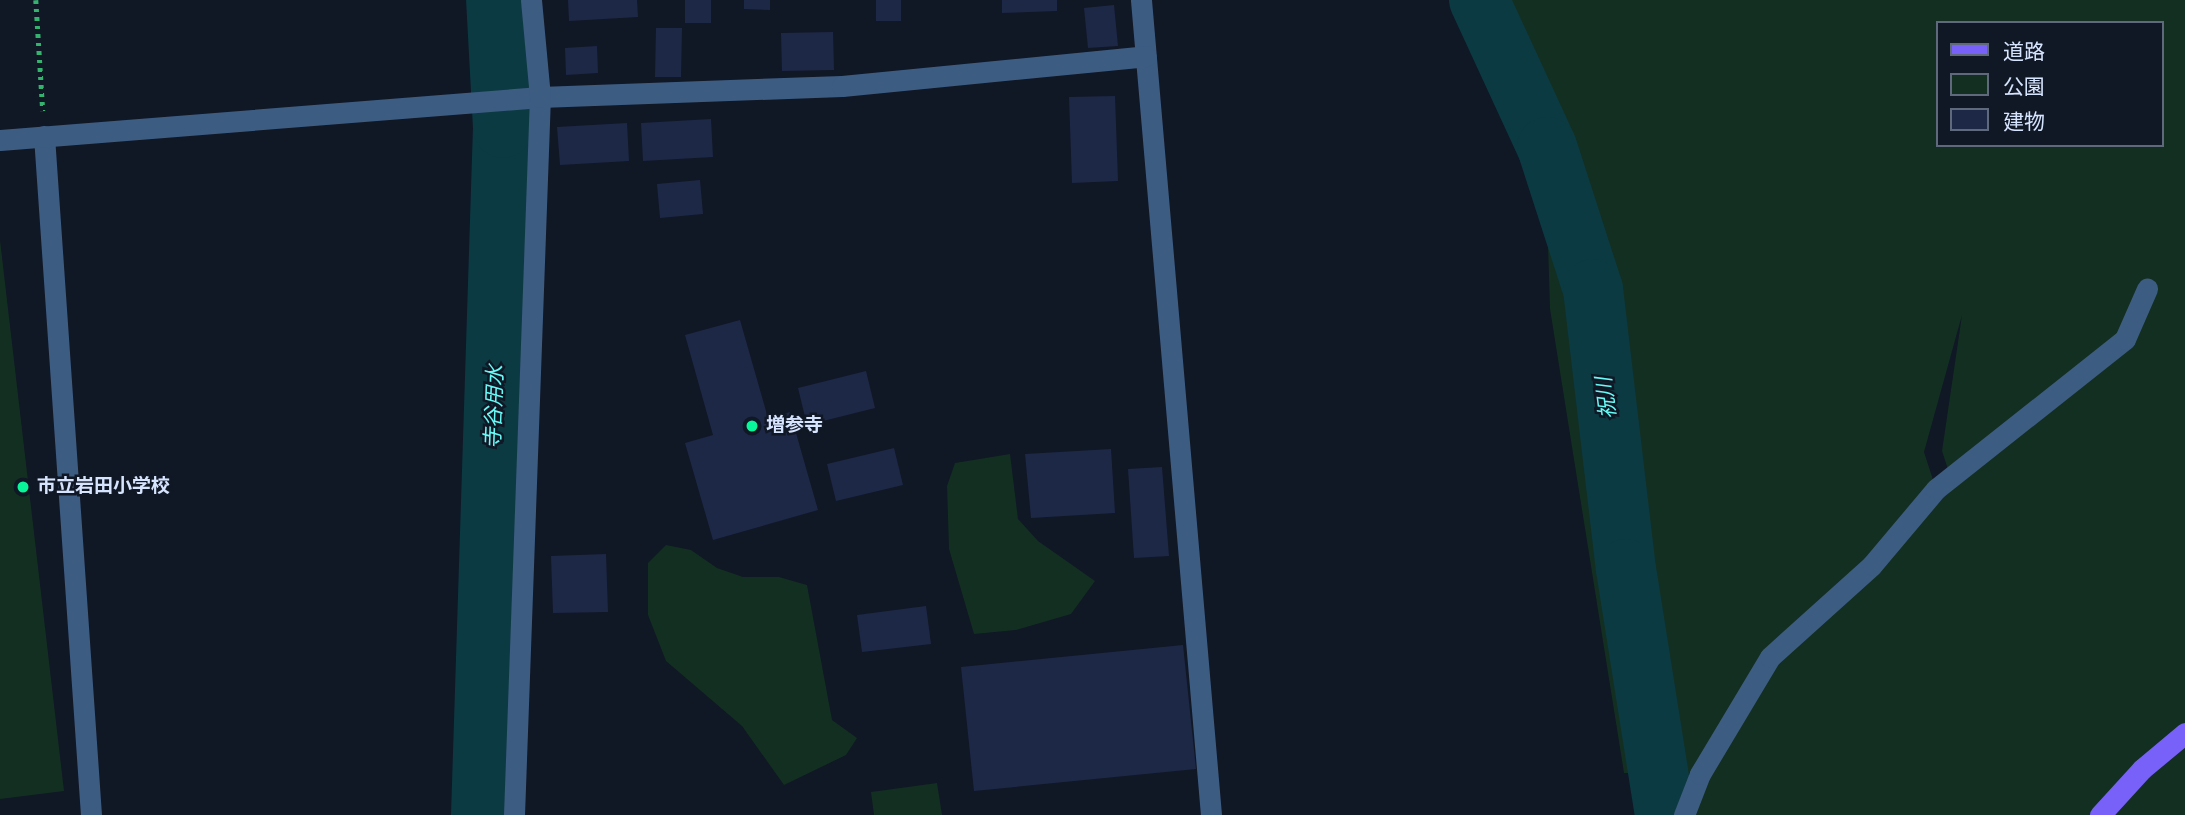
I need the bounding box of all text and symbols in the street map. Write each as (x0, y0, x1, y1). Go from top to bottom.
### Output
legend (1937, 21, 2164, 147)
text: 道路 (2003, 39, 2045, 65)
text: 公園 (2003, 74, 2045, 100)
text: 建物 (2003, 109, 2045, 135)
water label: 寺谷用水 (480, 365, 508, 449)
water label: 祝川 (1591, 376, 1621, 420)
place label: 増参寺 (766, 415, 823, 437)
marker: 増参寺 (744, 418, 760, 434)
place label: 市立岩田小学校 (37, 476, 170, 498)
marker: 市立岩田小学校 (15, 479, 31, 495)

